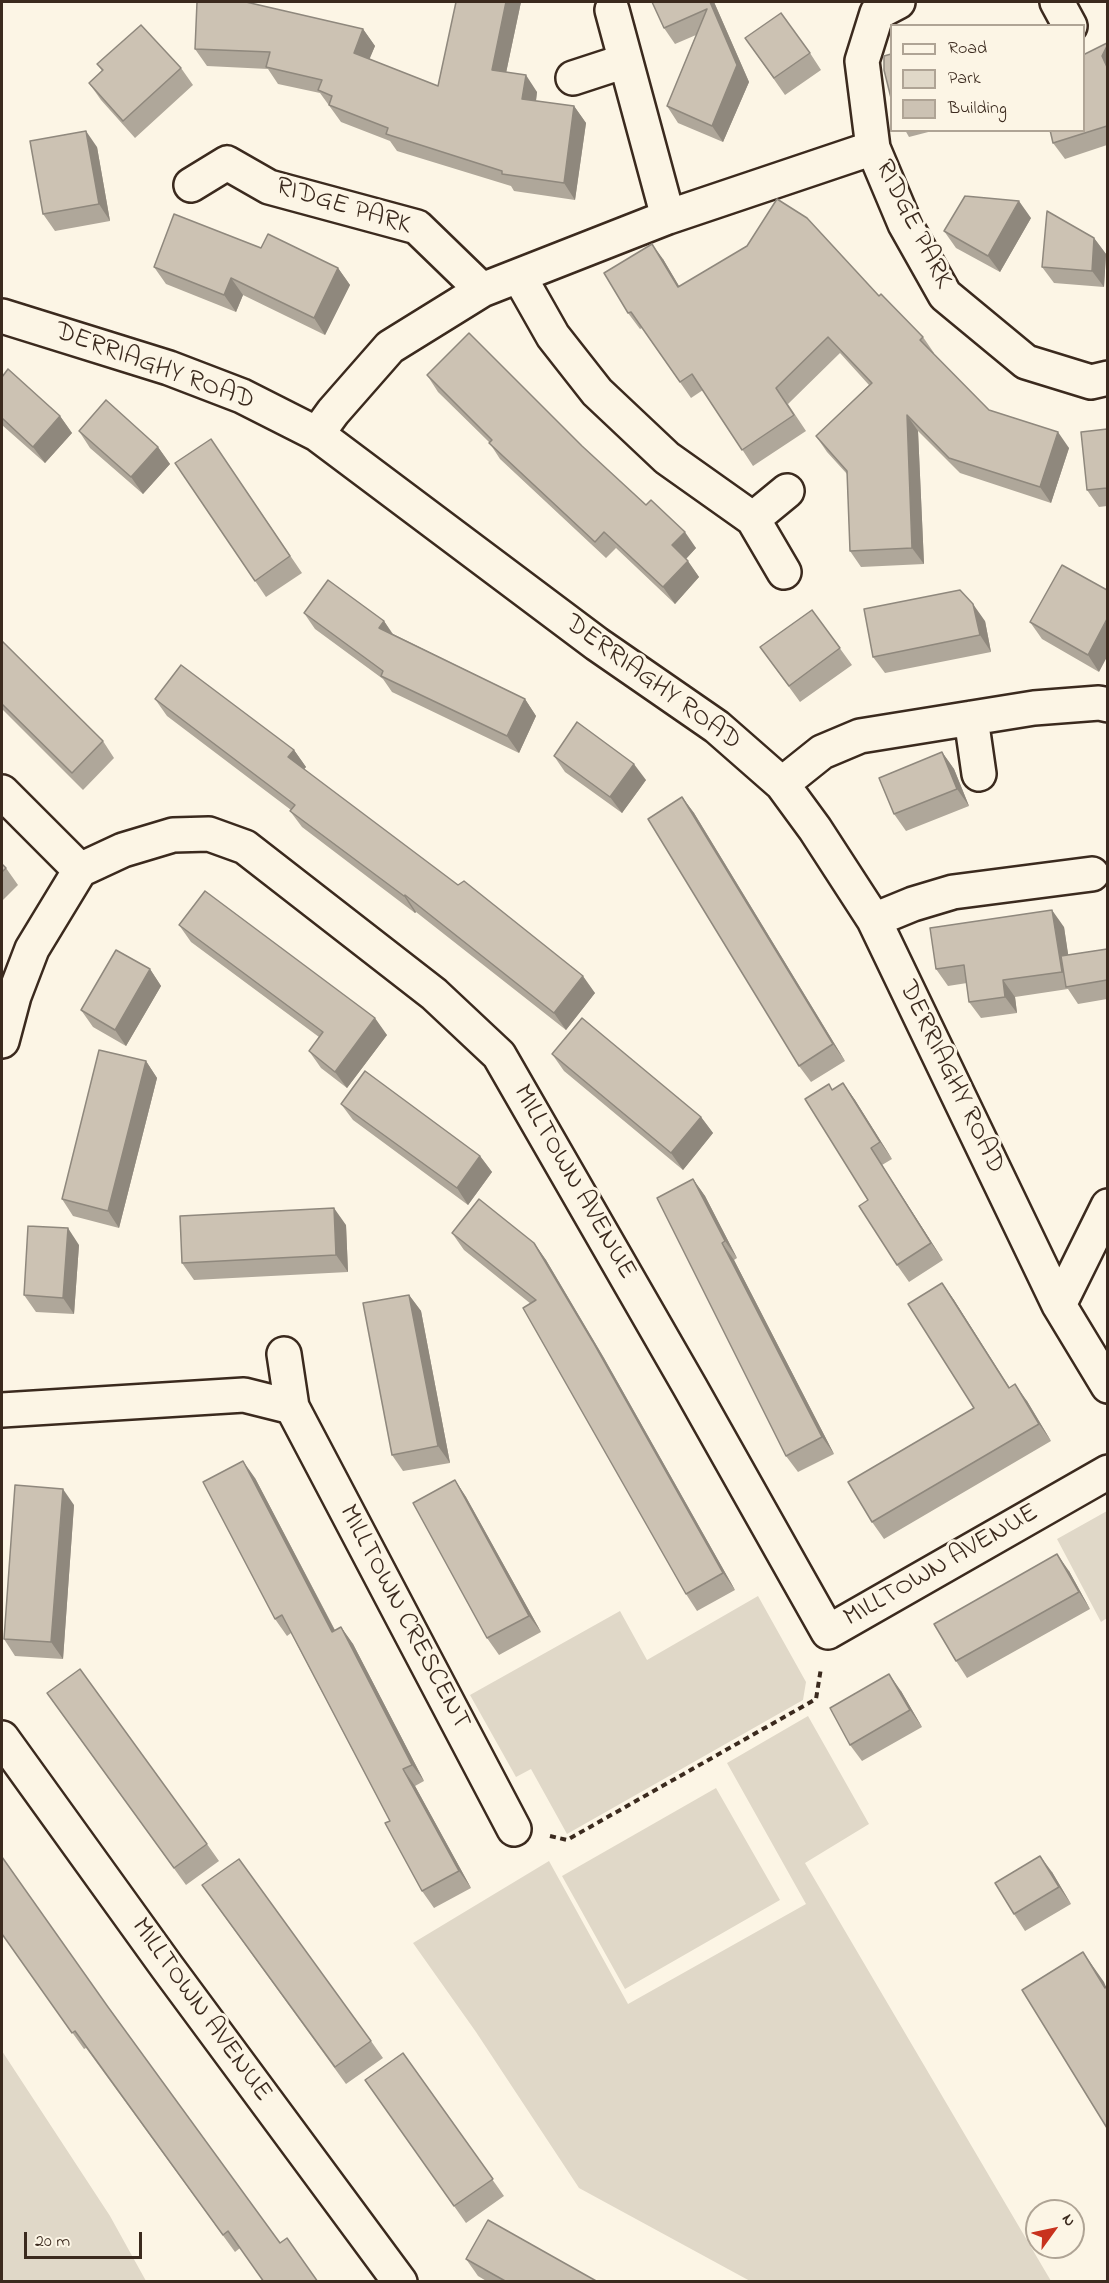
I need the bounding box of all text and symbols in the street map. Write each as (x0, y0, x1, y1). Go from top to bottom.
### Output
legend (890, 24, 1085, 132)
text: Road (948, 36, 987, 62)
text: Park (948, 66, 981, 92)
text: Building (948, 96, 1007, 122)
street label: RIDGE PARK (866, 155, 958, 295)
street label: RIDGE PARK (271, 172, 415, 244)
street label: DERRIAGHY ROAD (50, 317, 258, 419)
street label: DERRIAGHY ROAD (557, 609, 747, 759)
street label: DERRIAGHY ROAD (889, 976, 1011, 1180)
street label: MILLTOWN AVENUE (504, 1080, 642, 1286)
street label: MILLTOWN AVENUE (839, 1498, 1045, 1636)
street label: MILLTOWN CRESCENT (330, 1500, 476, 1736)
street label: MILLTOWN AVENUE (122, 1913, 278, 2109)
north arrow (1025, 2199, 1085, 2259)
text: N (1055, 2209, 1081, 2231)
scale bar (27, 2220, 146, 2258)
text: 20 m (35, 2229, 70, 2255)

